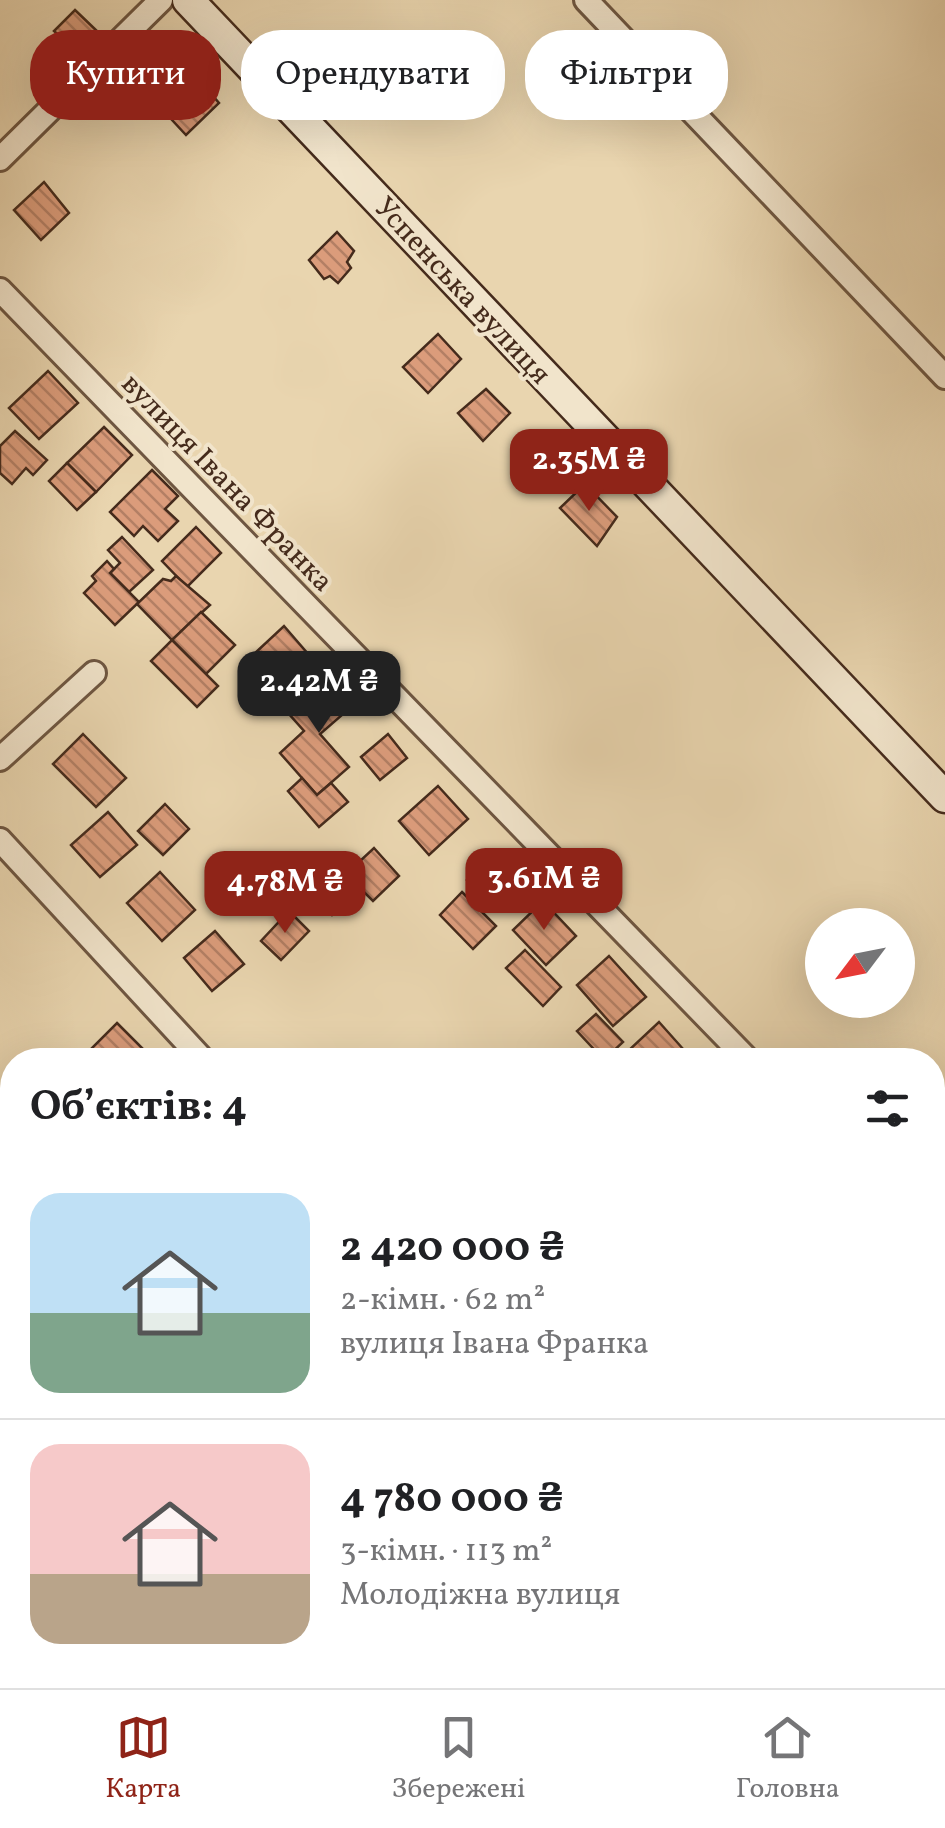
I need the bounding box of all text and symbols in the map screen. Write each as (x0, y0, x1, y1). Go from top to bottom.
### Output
chip: Купити (30, 30, 221, 120)
chip: Орендувати (241, 30, 505, 120)
chip: Фільтри (525, 30, 728, 120)
street label: Успенська вулиця (363, 188, 560, 395)
street label: вулиця Івана Франка (111, 365, 342, 602)
pin: 2.35M ₴ (497, 429, 681, 514)
text: 2.35M ₴ (532, 439, 646, 483)
pin: 2.42M ₴ (227, 651, 411, 736)
text: 2.42M ₴ (259, 661, 379, 705)
pin: 3.61M ₴ (452, 848, 636, 933)
pin: 4.78M ₴ (193, 851, 377, 936)
text: 3.61M ₴ (487, 858, 601, 902)
text: 4.78M ₴ (226, 861, 344, 905)
north arrow (805, 908, 915, 1018)
map controls (805, 908, 915, 1018)
text: Об’єктів: 4 (30, 1079, 247, 1138)
icon: filters (860, 1081, 915, 1136)
text: 2 420 000 ₴ (340, 1220, 565, 1279)
icon: home (110, 1233, 230, 1353)
text: 2-кімн. · 62 m² (340, 1279, 545, 1323)
text: вулиця Івана Франка (340, 1323, 649, 1367)
text: 4 780 000 ₴ (340, 1471, 564, 1530)
icon: home (110, 1484, 230, 1604)
text: 3-кімн. · 113 m² (340, 1530, 552, 1574)
text: Молодіжна вулиця (340, 1574, 620, 1618)
tab: Карта (105, 1710, 181, 1809)
tab: Збережені (391, 1710, 525, 1809)
tab: Головна (736, 1710, 840, 1809)

